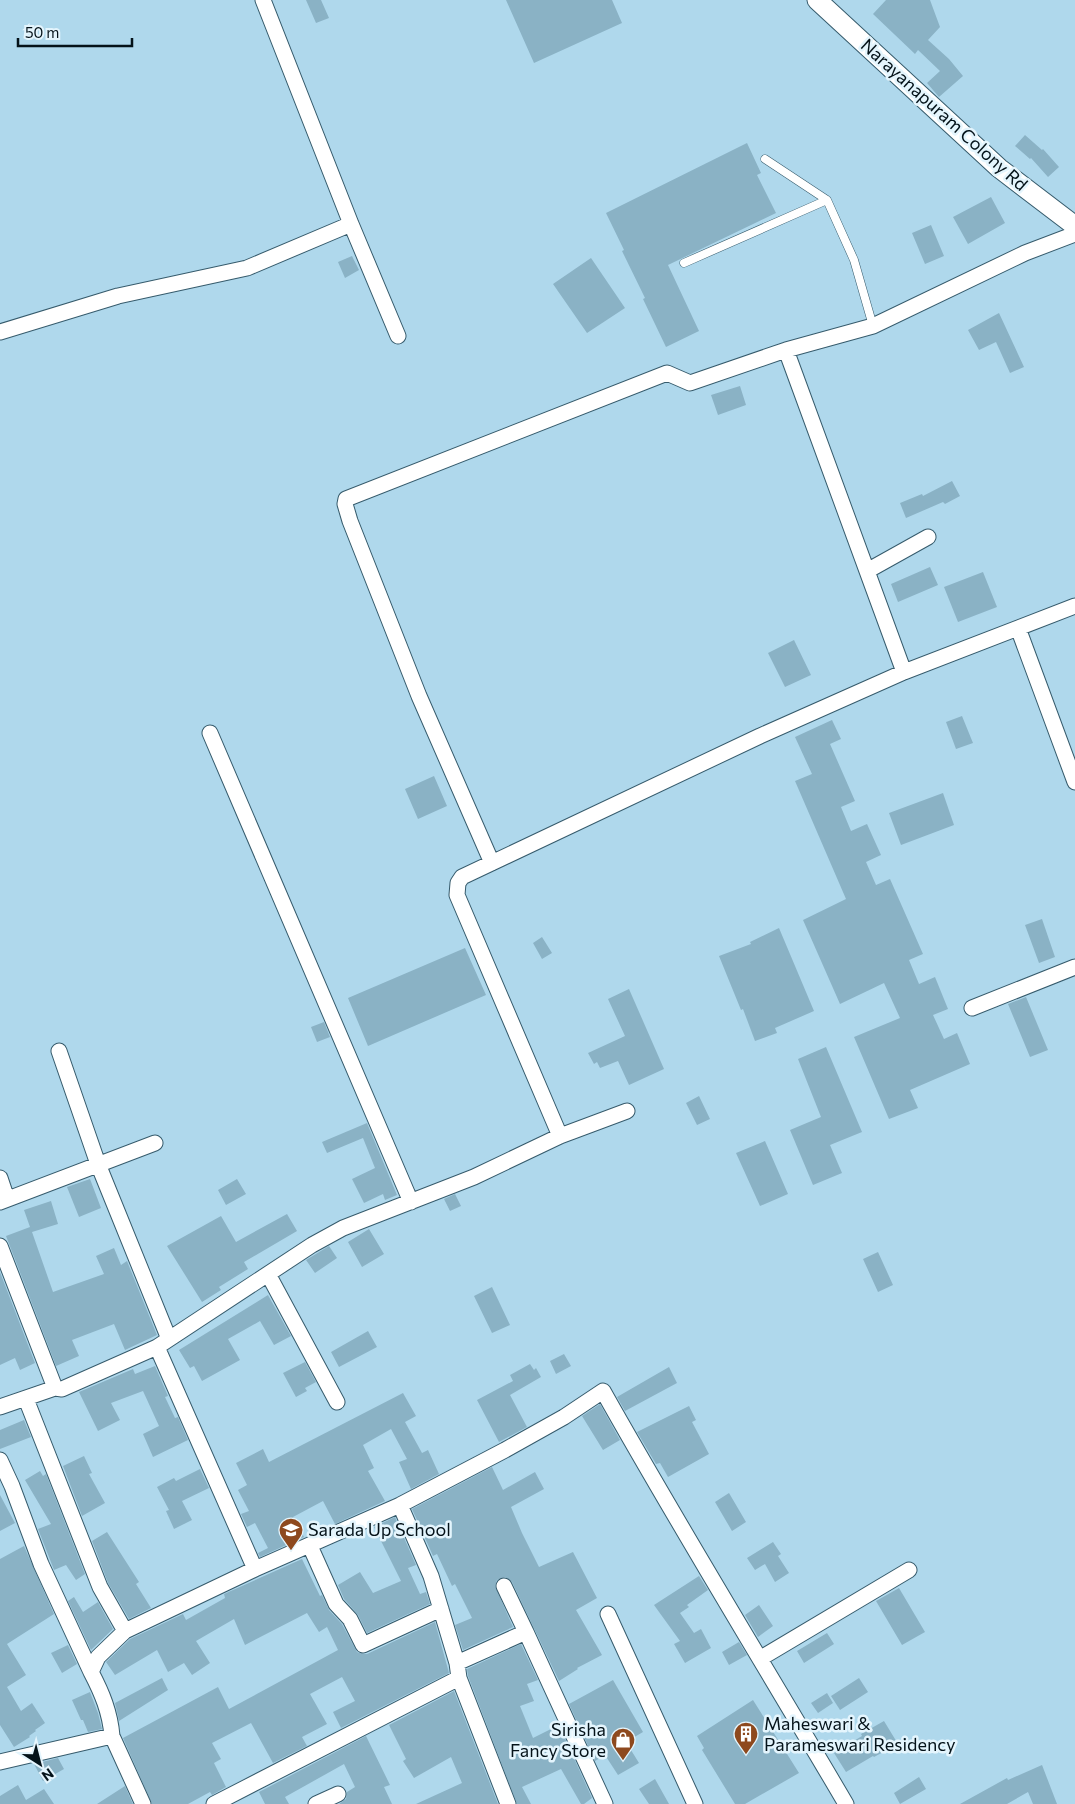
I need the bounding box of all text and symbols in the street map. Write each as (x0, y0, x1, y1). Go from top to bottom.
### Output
scale bar (18, 15, 131, 47)
text: 50 m (25, 23, 59, 41)
street label: Narayanapuram Colony Rd (857, 34, 1033, 195)
school or university icon: Sarada Up School (278, 1517, 304, 1551)
place label: Sarada Up School (308, 1518, 451, 1540)
place label: Maheswari & Parameswari Residency (764, 1712, 955, 1755)
place label: Sirisha Fancy Store (510, 1718, 606, 1761)
building icon: Maheswari & Parameswari Residency (733, 1721, 759, 1755)
shop icon: Sirisha Fancy Store (610, 1727, 636, 1761)
north arrow (15, 1739, 65, 1789)
text: N (39, 1765, 57, 1785)

